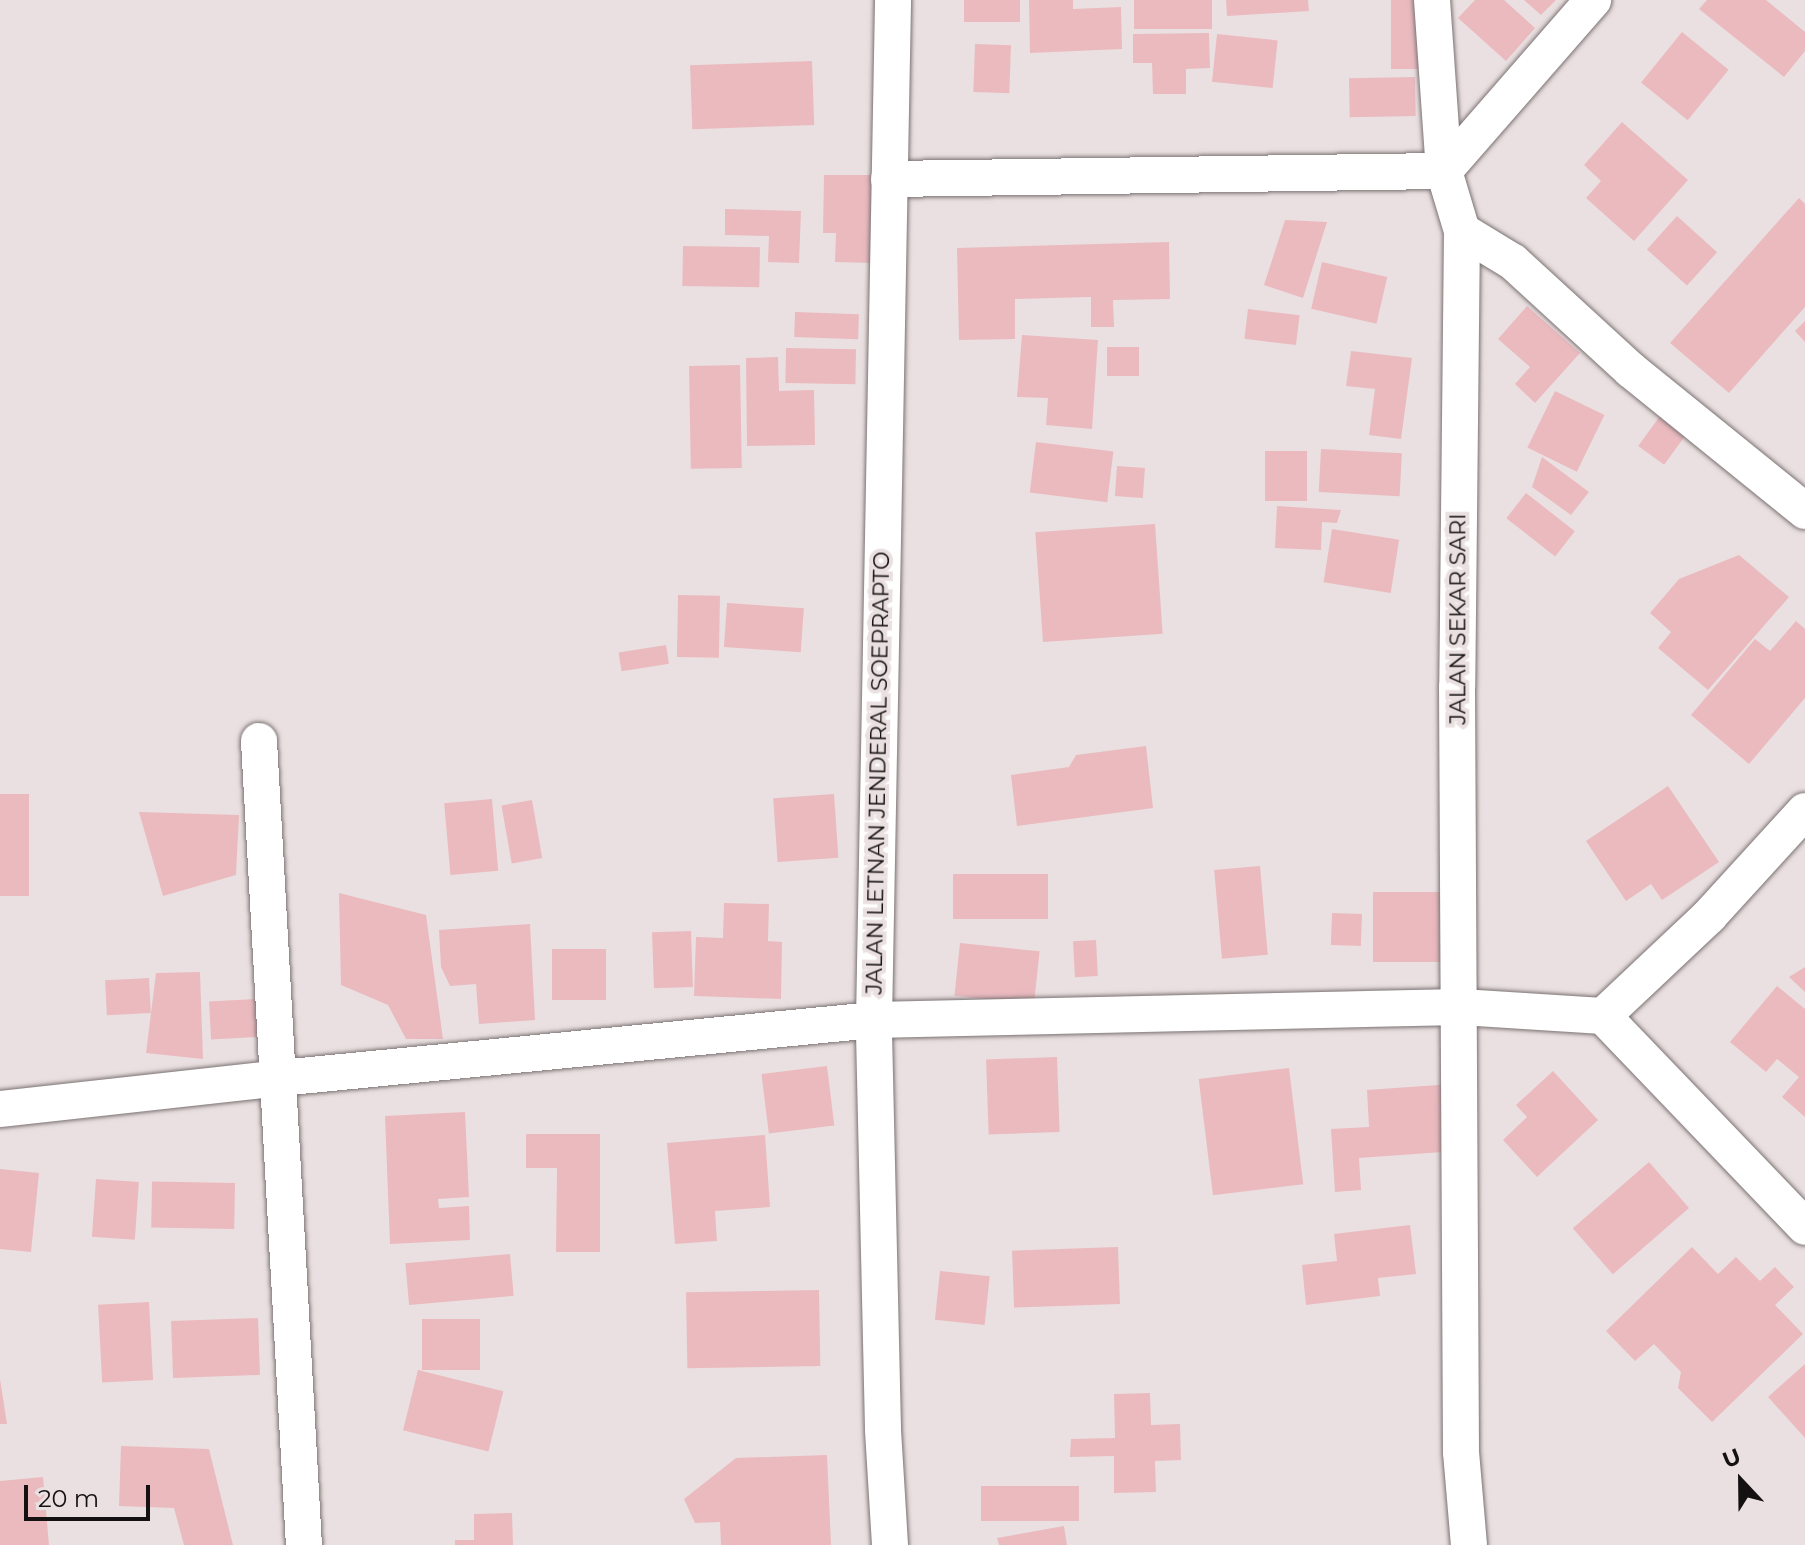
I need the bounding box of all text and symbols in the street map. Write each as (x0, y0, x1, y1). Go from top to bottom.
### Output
street label: JALAN SEKAR SARI (1445, 513, 1471, 725)
street label: JALAN LETNAN JENDERAL SOEPRAPTO (861, 551, 895, 995)
north arrow (1701, 1441, 1781, 1521)
text: U (1719, 1443, 1745, 1474)
scale bar (28, 1469, 154, 1519)
text: 20 m (38, 1484, 99, 1513)

